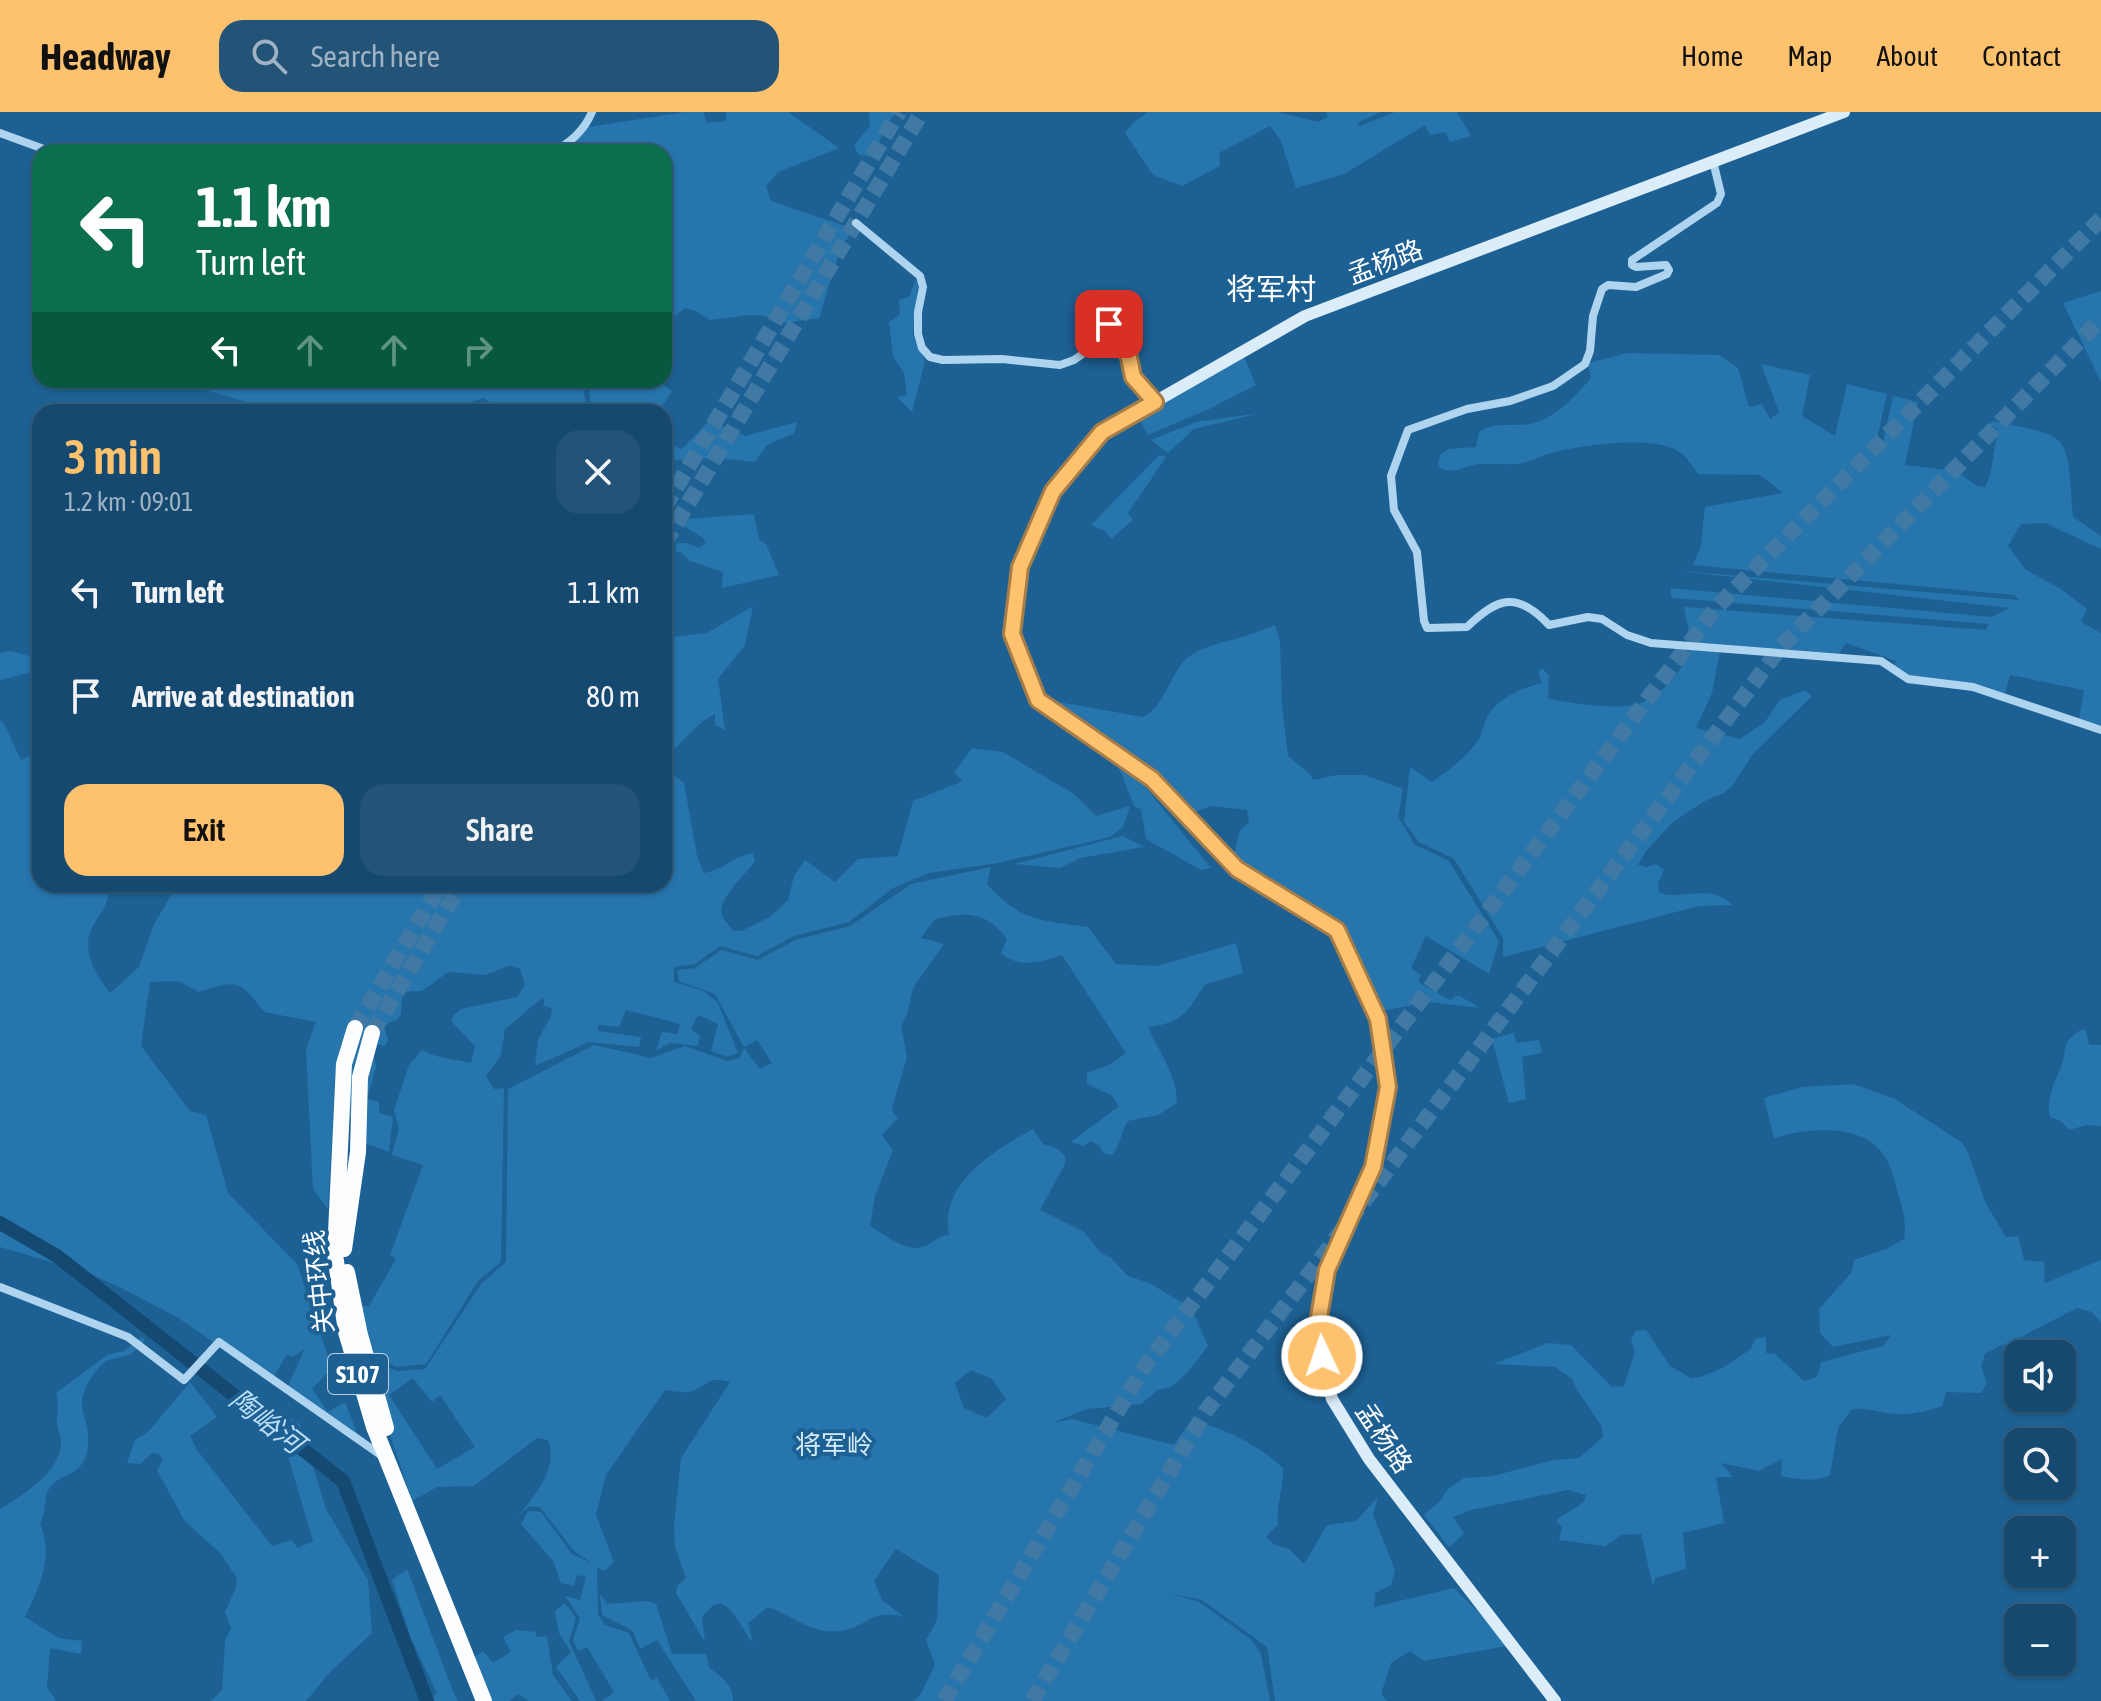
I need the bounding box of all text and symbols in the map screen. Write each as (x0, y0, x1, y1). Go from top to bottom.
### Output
search box (219, 20, 779, 92)
icon: search (247, 34, 291, 78)
text: Headway (40, 35, 171, 78)
text: Search here (311, 39, 440, 73)
text: Home (1681, 40, 1743, 72)
text: Map (1787, 40, 1832, 72)
text: About (1876, 40, 1938, 72)
text: Contact (1982, 40, 2061, 72)
text: 1.1 km (196, 175, 331, 239)
icon: left (64, 176, 168, 280)
street label: 孟杨路 (1343, 234, 1427, 290)
text: Turn left (196, 241, 306, 283)
district label: 将军村 (1226, 272, 1316, 306)
pin (1075, 290, 1143, 358)
icon: arrive (1087, 302, 1131, 346)
icon: left (204, 328, 248, 372)
icon: ahead (288, 328, 332, 372)
icon: ahead (372, 328, 416, 372)
icon: right (456, 328, 500, 372)
text: 3 min (64, 429, 162, 484)
button: close (556, 430, 640, 514)
text: 1.2 km · 09:01 (64, 487, 194, 517)
icon: left (64, 570, 108, 614)
text: Turn left (132, 575, 224, 609)
text: 1.1 km (568, 575, 640, 609)
icon: arrive (64, 674, 108, 718)
text: Arrive at destination (132, 679, 354, 713)
text: 80 m (586, 679, 640, 713)
button: Exit (64, 784, 344, 876)
button: Share (360, 784, 640, 876)
street label: 关中环线 (299, 1229, 339, 1335)
position arrow (1280, 1314, 1364, 1398)
map controls (2004, 1340, 2076, 1676)
button: sound (2004, 1340, 2076, 1412)
road number: S107 (328, 1354, 388, 1394)
water label: 陶峪河 (224, 1383, 314, 1463)
street label: 孟杨路 (1350, 1397, 1418, 1479)
button: search (2004, 1428, 2076, 1500)
park label: 将军岭 (795, 1430, 873, 1460)
button: + (2004, 1516, 2076, 1588)
button: − (2004, 1604, 2076, 1676)

